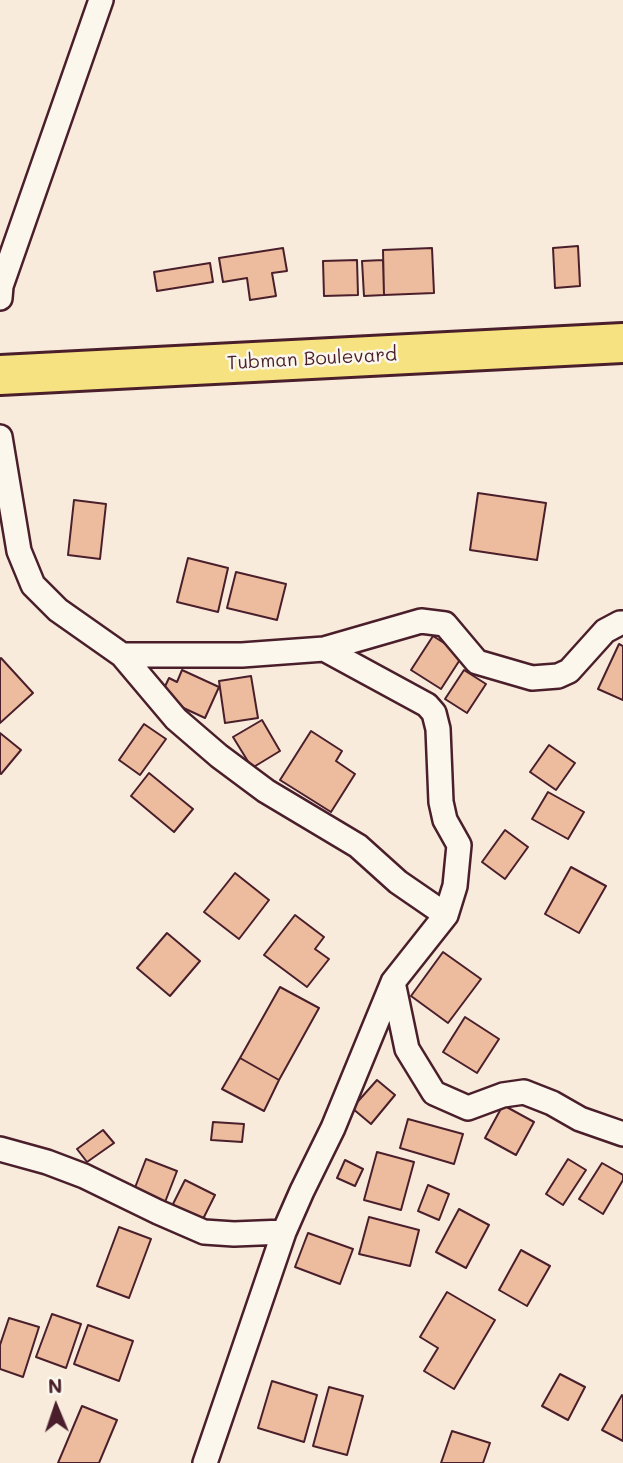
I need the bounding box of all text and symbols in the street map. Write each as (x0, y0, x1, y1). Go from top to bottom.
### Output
street label: Tubman Boulevard (226, 343, 398, 375)
north arrow (21, 1372, 91, 1442)
text: N (48, 1373, 63, 1398)

